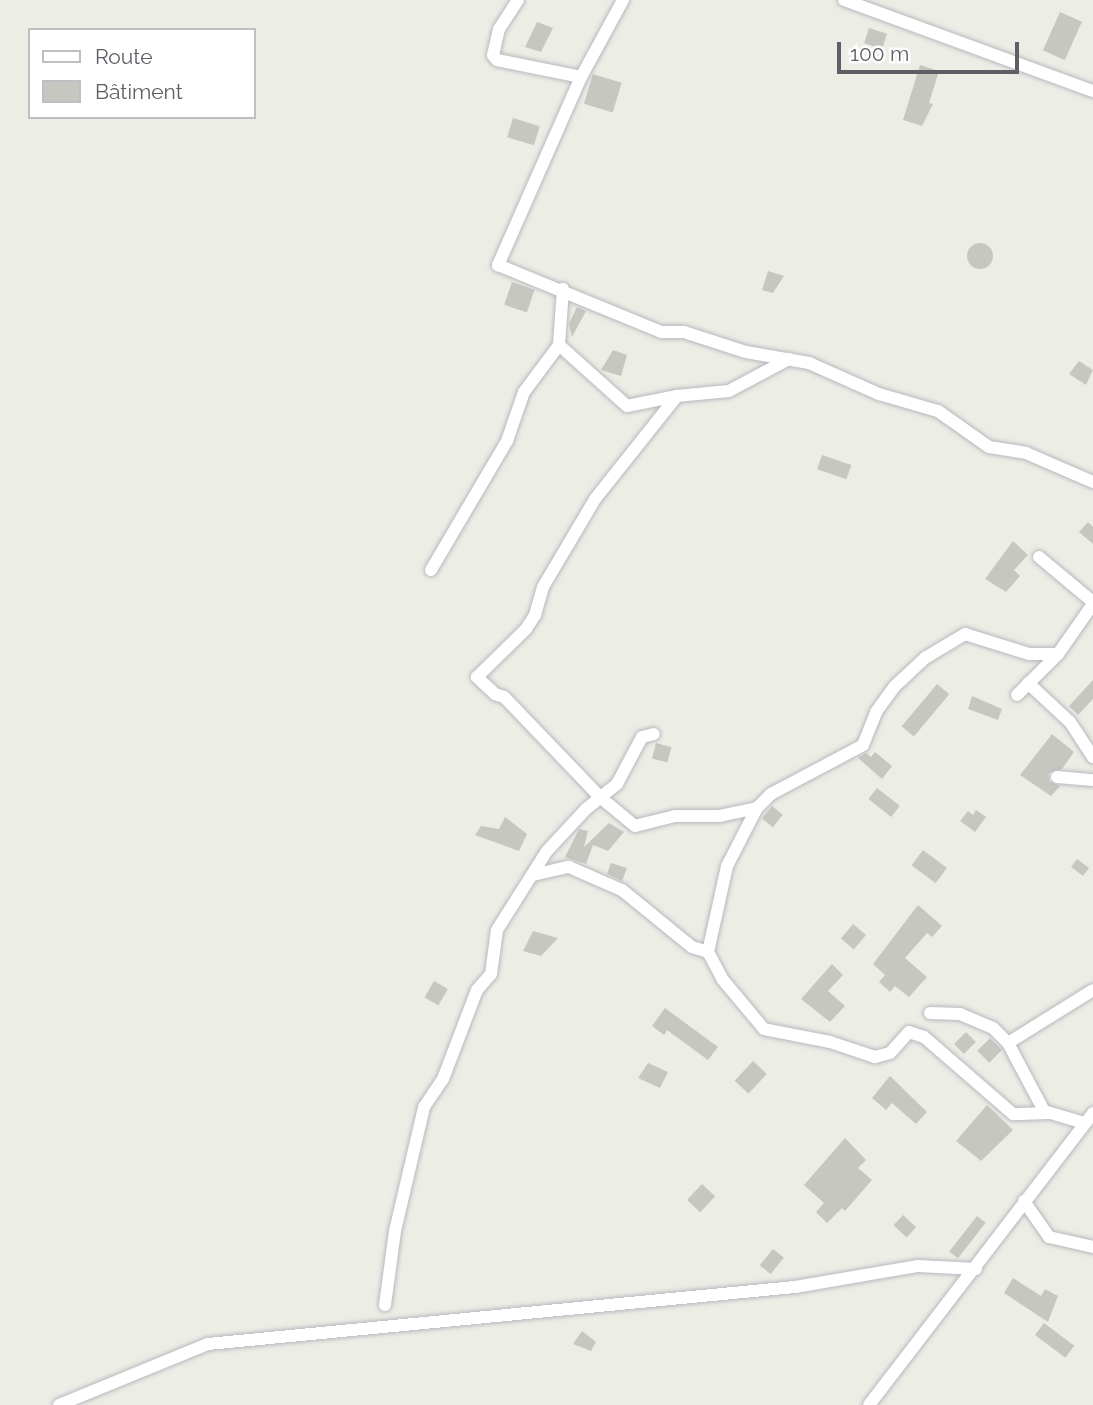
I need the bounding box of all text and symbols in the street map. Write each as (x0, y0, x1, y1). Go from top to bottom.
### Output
legend (28, 28, 256, 119)
scale bar (841, 28, 1023, 72)
text: 100 m (850, 41, 909, 66)
text: Route (95, 44, 153, 69)
text: Bâtiment (95, 79, 183, 104)

